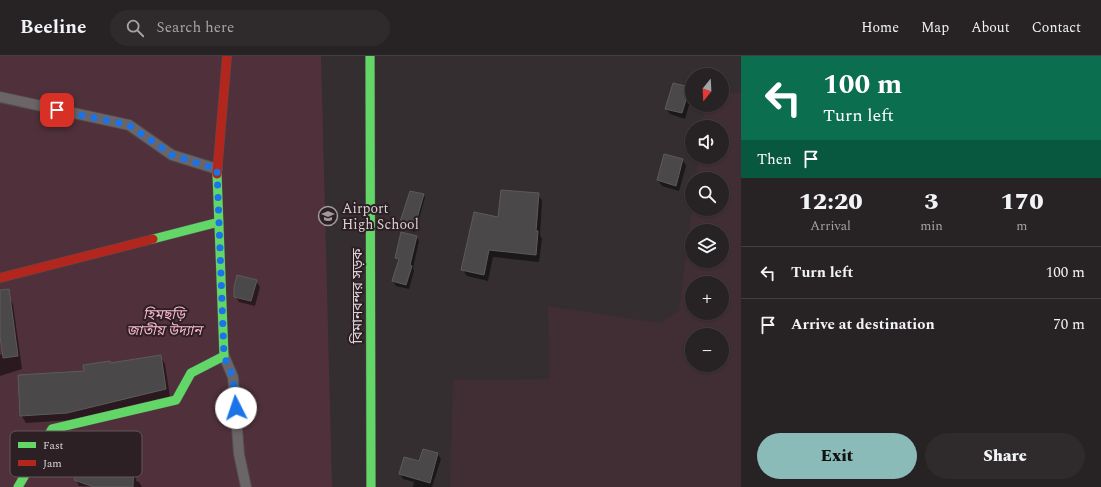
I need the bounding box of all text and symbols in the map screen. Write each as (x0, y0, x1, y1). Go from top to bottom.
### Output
search box (110, 10, 390, 46)
text: Beeline (20, 13, 86, 42)
text: Search here (156, 16, 234, 39)
icon: search (124, 17, 146, 39)
text: Home (861, 17, 899, 38)
text: Map (921, 17, 949, 38)
text: About (971, 17, 1010, 38)
text: Contact (1032, 17, 1081, 38)
text: 100 m (823, 63, 902, 106)
north arrow (685, 68, 729, 112)
map controls (685, 68, 729, 372)
icon: left (757, 72, 809, 124)
pin (40, 93, 74, 127)
icon: arrive (46, 99, 68, 121)
text: Turn left (823, 102, 894, 129)
button: sound (685, 120, 729, 164)
text: Then (757, 148, 792, 171)
icon: arrive (800, 148, 822, 170)
button: search (685, 172, 729, 216)
text: 12:20 (798, 184, 863, 220)
text: 3 (924, 184, 939, 220)
text: 170 (1000, 184, 1044, 220)
place label: Airport High School (342, 198, 419, 235)
school or university icon: Airport High School (317, 205, 339, 227)
text: Arrival (810, 216, 851, 236)
text: min (920, 216, 943, 236)
text: m (1016, 216, 1028, 236)
button: layers (685, 224, 729, 268)
street label: বিমানবন্দর সড়ক (347, 248, 368, 344)
text: Turn left (791, 261, 853, 284)
text: 100 m (1046, 261, 1085, 284)
icon: left (757, 262, 779, 284)
button: + (685, 276, 729, 320)
park label: হিমছড়ি জাতীয় উদ্যান (126, 304, 204, 341)
text: Arrive at destination (791, 313, 935, 336)
text: 70 m (1053, 313, 1085, 336)
icon: arrive (757, 314, 779, 336)
button: − (685, 328, 729, 372)
position arrow (215, 387, 257, 429)
legend (10, 431, 142, 477)
button: Exit (757, 433, 917, 479)
button: Share (925, 433, 1085, 479)
text: Fast (43, 437, 64, 454)
text: Jam (43, 455, 62, 472)

